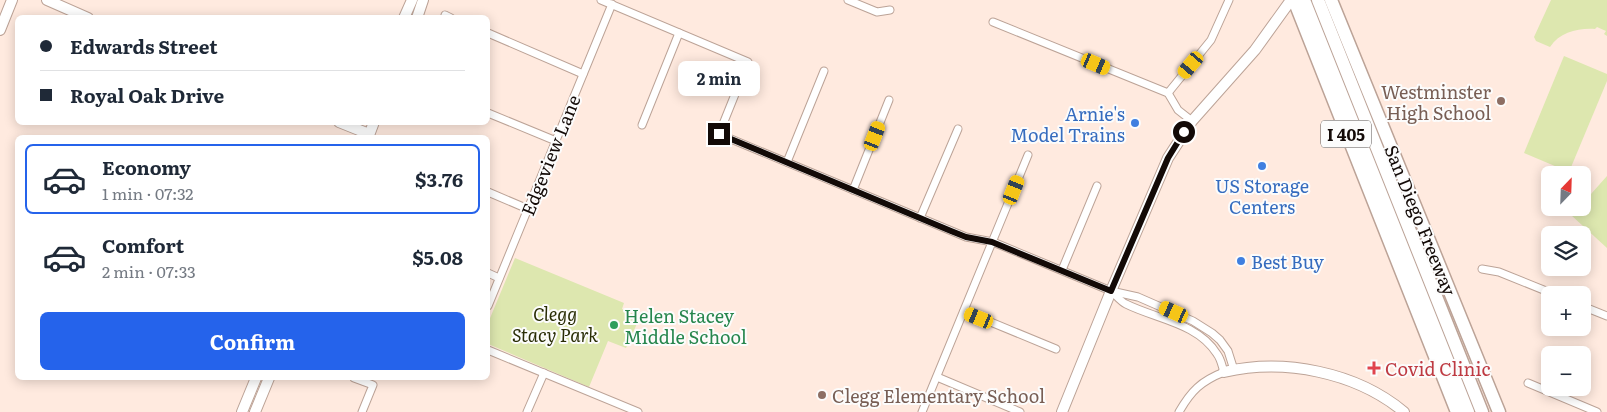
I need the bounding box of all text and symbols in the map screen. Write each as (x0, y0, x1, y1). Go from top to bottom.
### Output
text: Edwards Street (70, 32, 218, 60)
car (1175, 49, 1206, 81)
car (1079, 51, 1112, 77)
callout: 2 min (678, 62, 760, 96)
text: 2 min (697, 66, 741, 90)
place label: Westminster High School (1381, 78, 1491, 126)
text: Royal Oak Drive (70, 81, 224, 109)
street label: Edgeview Lane (513, 90, 587, 220)
marker: Westminster High School (1495, 95, 1507, 107)
place label: Arnie's Model Trains (1010, 100, 1125, 148)
marker: Arnie's Model Trains (1129, 117, 1141, 129)
car (862, 119, 887, 153)
road number: I 405 (1321, 120, 1371, 148)
route start (1173, 121, 1195, 143)
route end (708, 123, 730, 145)
street label: San Diego Freeway (1378, 141, 1464, 300)
text: Economy (102, 153, 191, 181)
icon: car (42, 157, 87, 202)
marker: US Storage Centers (1256, 160, 1268, 172)
text: $3.76 (415, 165, 463, 193)
north arrow (1541, 166, 1591, 216)
map controls (1541, 166, 1591, 396)
place label: US Storage Centers (1215, 172, 1309, 220)
car (1001, 173, 1026, 207)
text: 1 min · 07:32 (102, 181, 193, 205)
button: layers (1541, 226, 1591, 276)
text: Comfort (102, 231, 184, 259)
icon: car (42, 235, 87, 280)
text: $5.08 (412, 243, 463, 271)
place label: Best Buy (1251, 248, 1325, 275)
marker: Best Buy (1235, 255, 1247, 267)
text: 2 min · 07:33 (102, 259, 196, 283)
button: + (1541, 286, 1591, 336)
car (1157, 299, 1190, 325)
park label: Clegg Stacy Park (512, 300, 598, 348)
place label: Helen Stacey Middle School (624, 302, 747, 350)
car (962, 305, 995, 331)
button: Confirm (40, 312, 465, 370)
marker: Helen Stacey Middle School (608, 319, 620, 331)
button: − (1541, 346, 1591, 396)
place label: Covid Clinic (1385, 355, 1490, 382)
marker: Covid Clinic (1367, 361, 1381, 375)
place label: Clegg Elementary School (832, 382, 1045, 409)
marker: Clegg Elementary School (816, 389, 828, 401)

